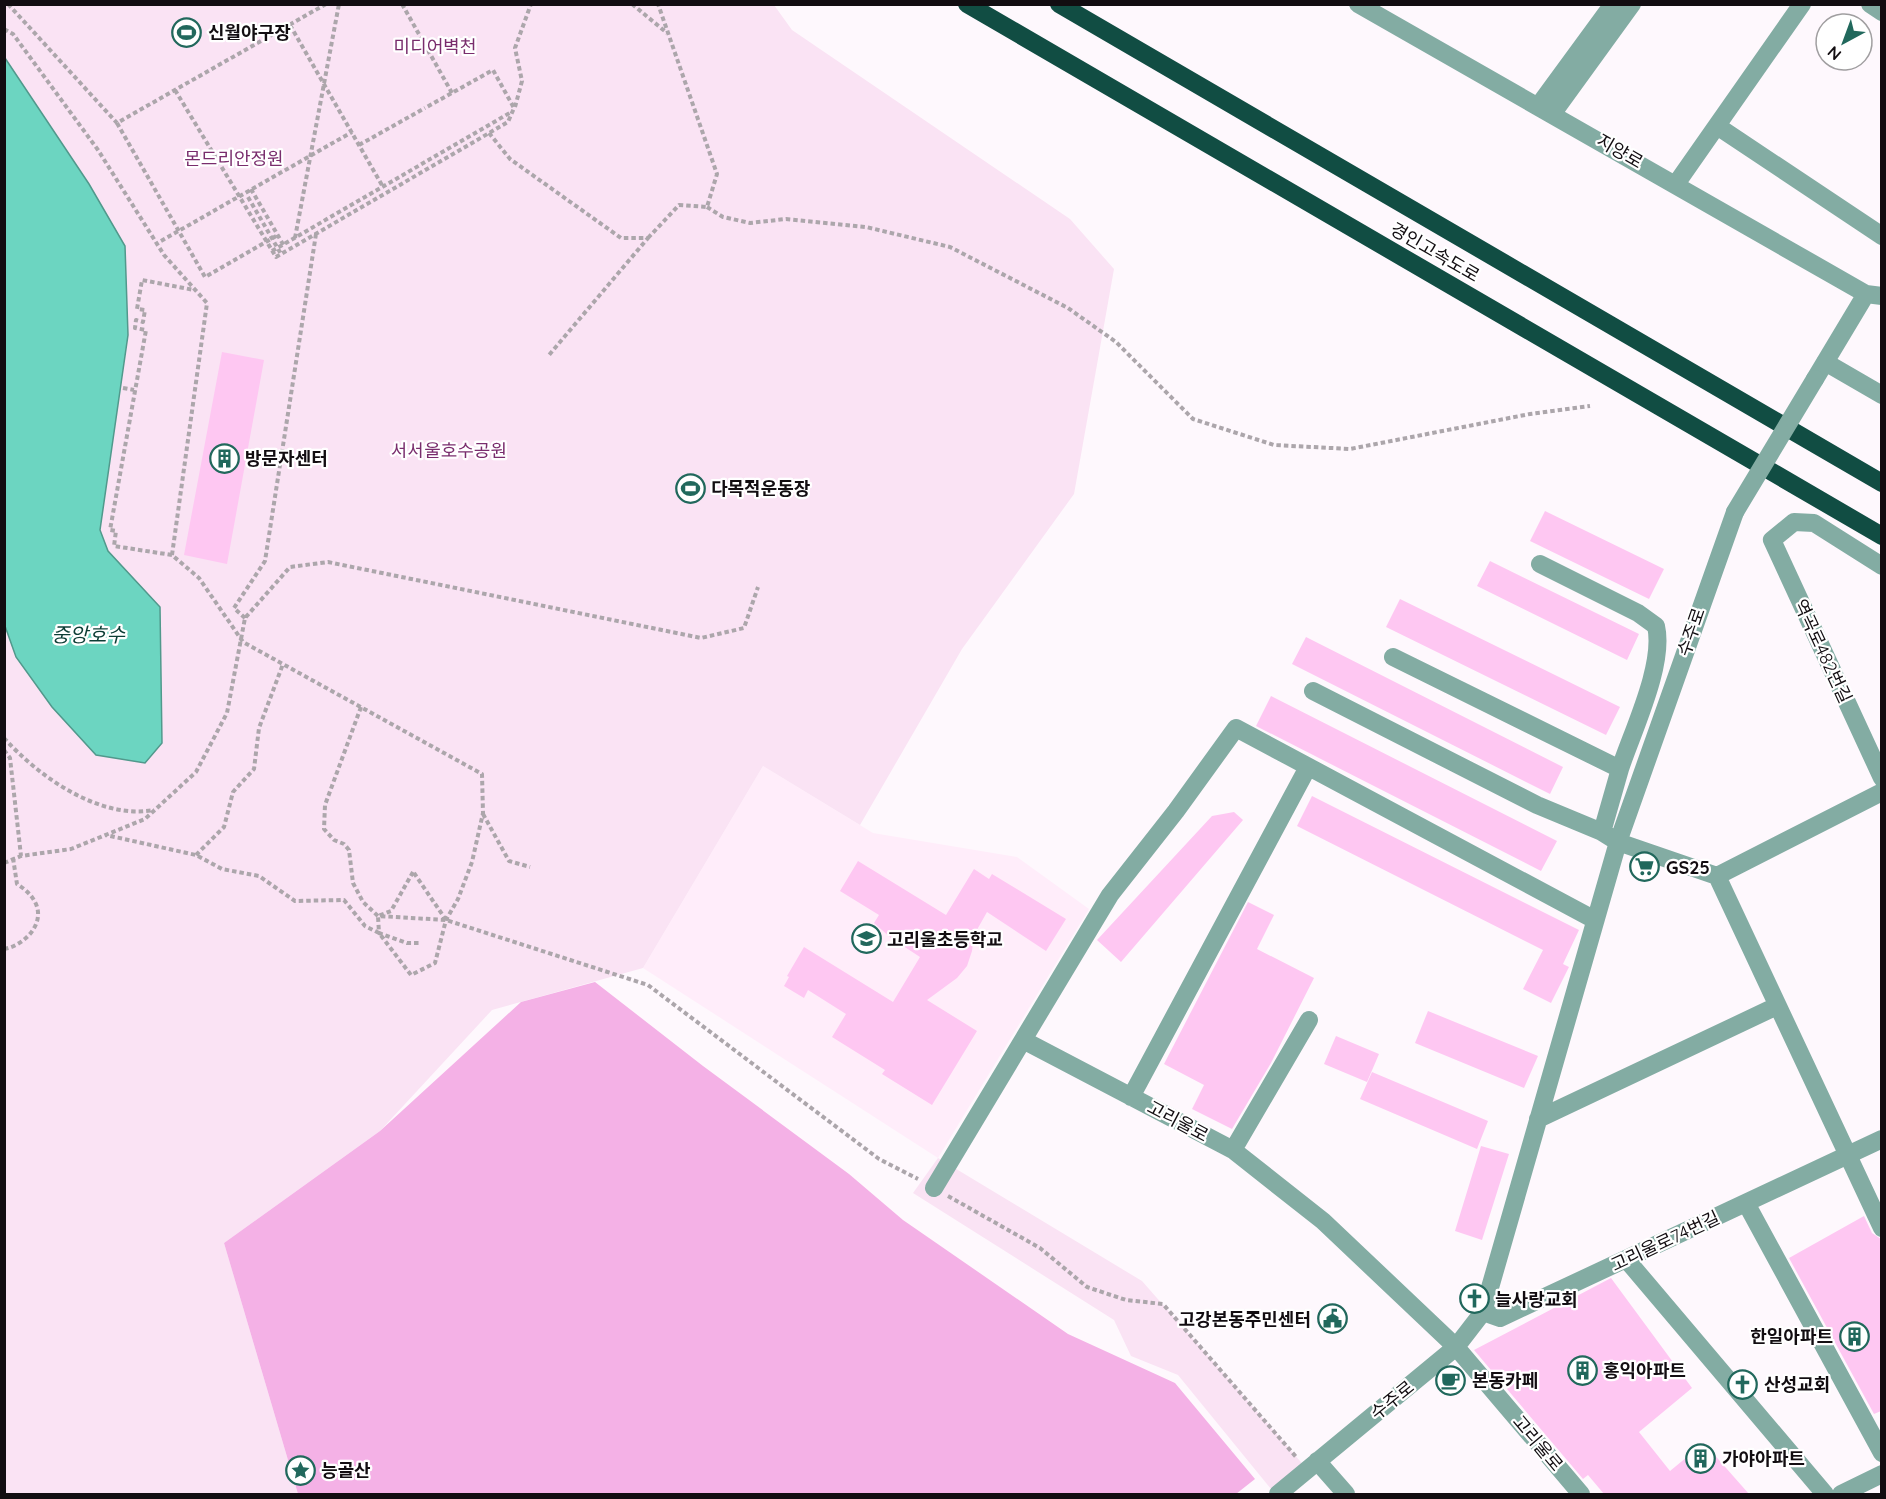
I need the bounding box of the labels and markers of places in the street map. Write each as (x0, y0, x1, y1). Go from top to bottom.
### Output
sports icon: 신월야구장 (171, 16, 203, 48)
place label: 신월야구장 (208, 21, 291, 44)
building icon: 방문자센터 (208, 442, 240, 474)
place label: 방문자센터 (245, 447, 328, 470)
sports icon: 다목적운동장 (674, 472, 706, 504)
place label: 다목적운동장 (711, 477, 811, 500)
supermarket icon: GS25 (1629, 851, 1661, 883)
place label: GS25 (1666, 856, 1710, 879)
school or university icon: 고리울초등학교 (850, 923, 882, 955)
place label: 고리울초등학교 (887, 928, 1003, 951)
church icon: 늘사랑교회 (1458, 1283, 1490, 1315)
place label: 늘사랑교회 (1495, 1288, 1578, 1311)
public building icon: 고강본동주민센터 (1316, 1303, 1348, 1335)
place label: 고강본동주민센터 (1179, 1308, 1311, 1331)
building icon: 한일아파트 (1838, 1320, 1870, 1352)
place label: 한일아파트 (1750, 1325, 1833, 1348)
building icon: 홍익아파트 (1566, 1354, 1598, 1386)
place label: 홍익아파트 (1603, 1359, 1686, 1382)
cafe icon: 본동카페 (1435, 1364, 1467, 1396)
church icon: 산성교회 (1727, 1368, 1759, 1400)
place label: 본동카페 (1472, 1369, 1538, 1392)
place label: 산성교회 (1764, 1373, 1830, 1396)
building icon: 가야아파트 (1685, 1442, 1717, 1474)
place label: 가야아파트 (1722, 1447, 1805, 1470)
place icon: 능골산 (284, 1454, 316, 1486)
place label: 능골산 (321, 1459, 371, 1482)

